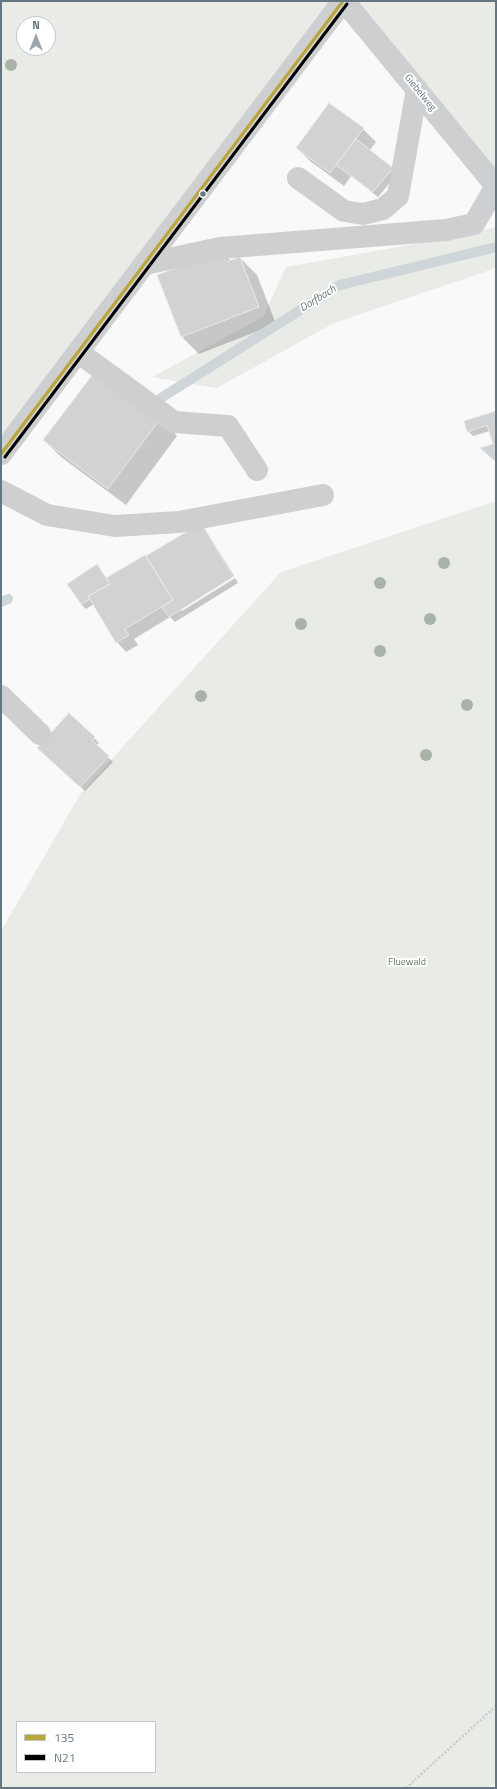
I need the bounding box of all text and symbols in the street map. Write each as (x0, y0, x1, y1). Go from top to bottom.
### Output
north arrow (16, 16, 56, 56)
text: N (32, 17, 40, 33)
street label: Giebelweg (402, 72, 438, 114)
unlabelled marker (198, 189, 208, 199)
water label: Dorfbach (298, 283, 338, 315)
park label: Fluewald (388, 957, 426, 969)
legend (16, 1721, 156, 1773)
text: 135 (54, 1728, 74, 1747)
text: N21 (54, 1748, 76, 1767)

